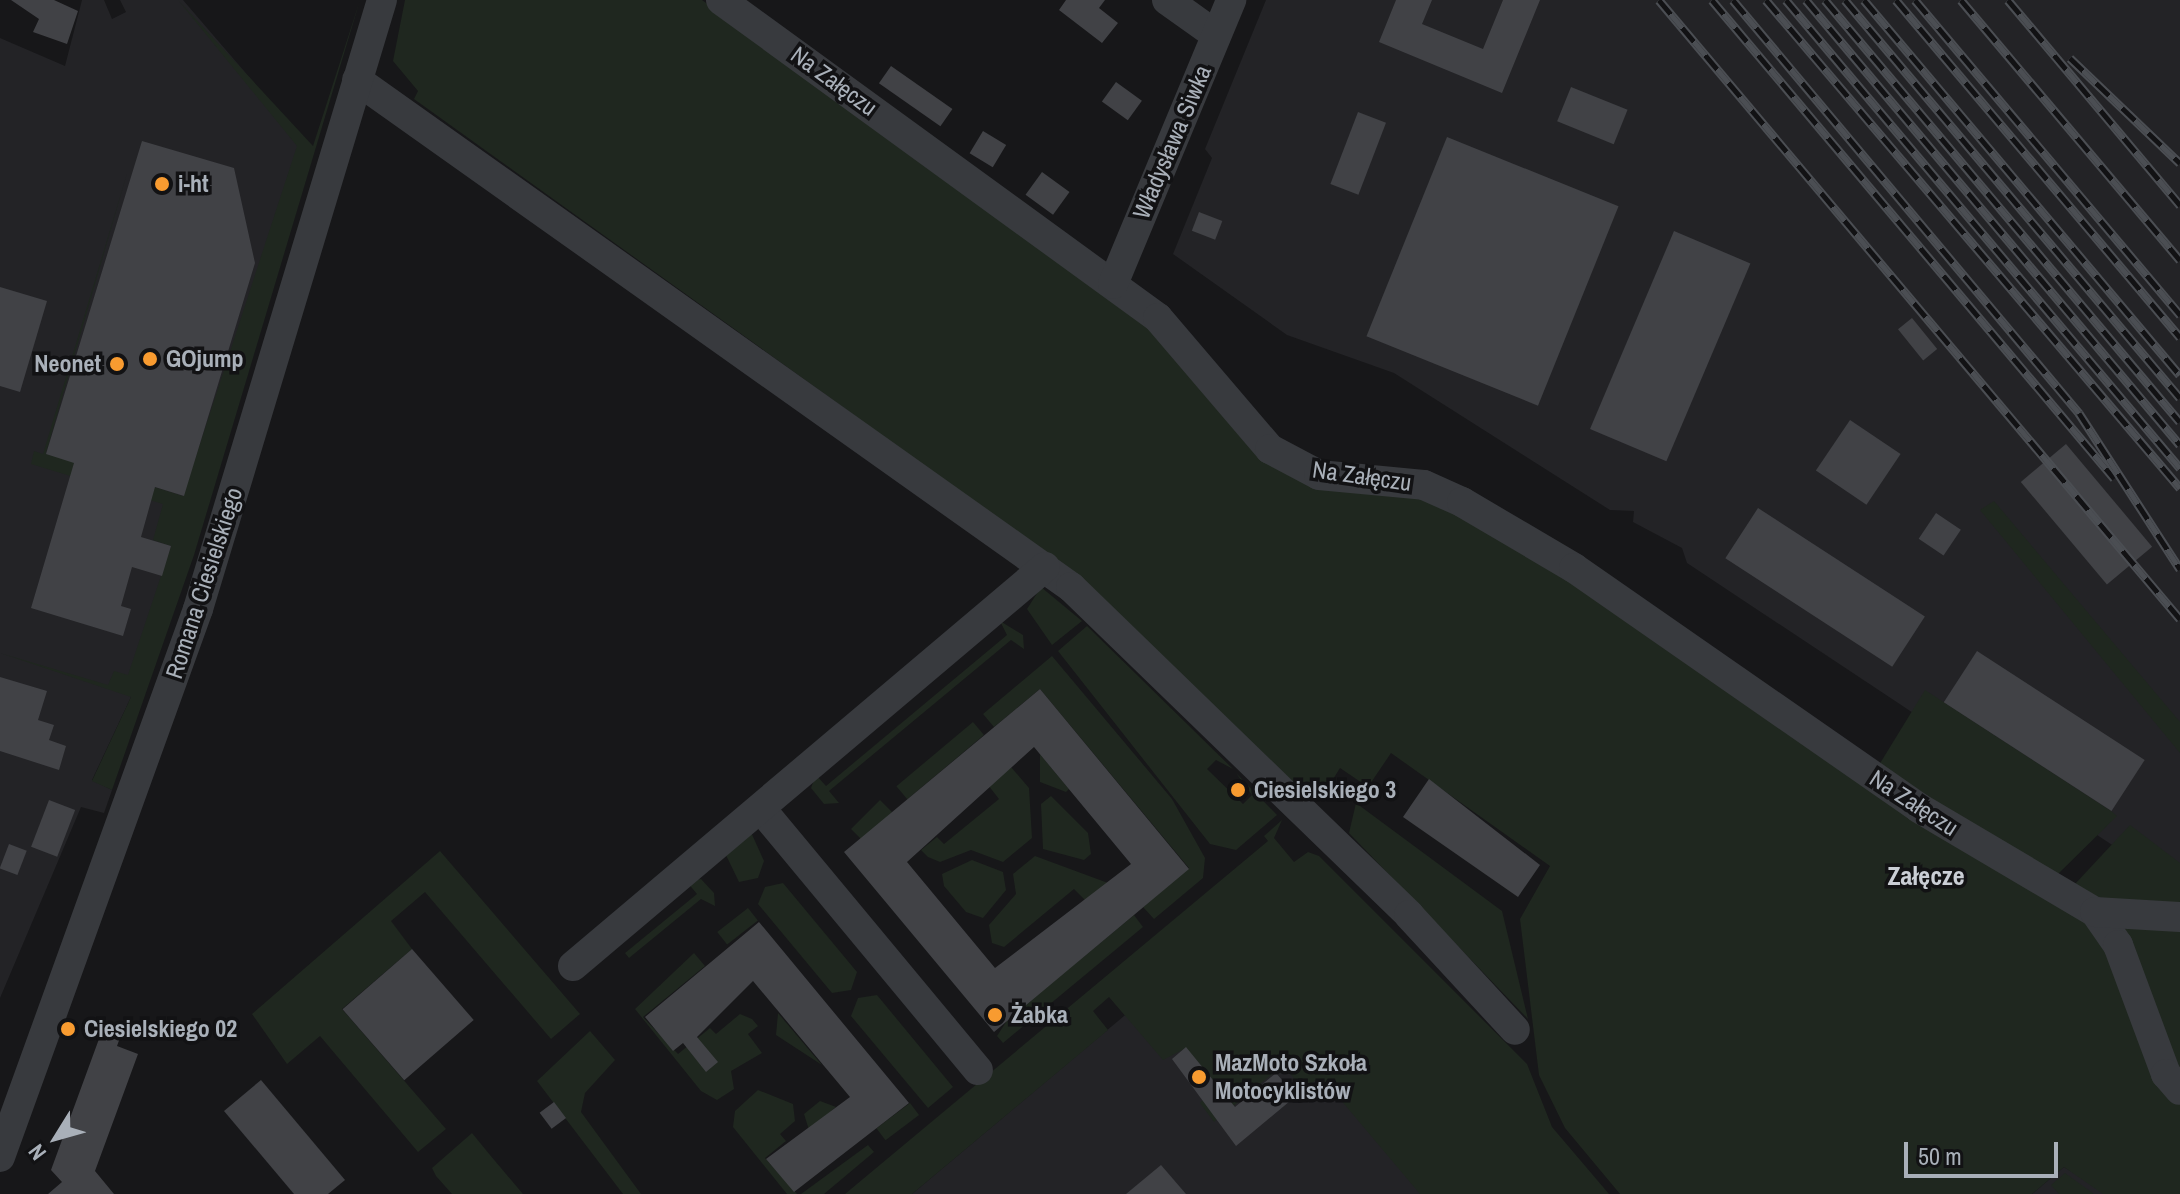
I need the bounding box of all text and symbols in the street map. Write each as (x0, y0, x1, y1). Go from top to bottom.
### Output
street label: Na Załęczu (785, 40, 883, 122)
street label: Władysława Siwka (1127, 61, 1217, 223)
place label: i-ht (178, 170, 209, 198)
marker: i-ht (153, 175, 171, 193)
place label: GOjump (166, 345, 244, 373)
place label: Neonet (34, 350, 101, 378)
marker: GOjump (141, 350, 159, 368)
marker: Neonet (108, 355, 126, 373)
street label: Na Załęczu (1311, 455, 1413, 497)
street label: Romana Ciesielskiego (160, 484, 248, 682)
street label: Na Załęczu (1864, 764, 1964, 842)
place label: Ciesielskiego 3 (1254, 776, 1396, 804)
marker: Ciesielskiego 3 (1229, 781, 1247, 799)
district label: Załęcze (1887, 860, 1965, 892)
place label: Żabka (1011, 1001, 1068, 1029)
marker: Żabka (986, 1006, 1004, 1024)
place label: Ciesielskiego 02 (84, 1015, 237, 1043)
marker: Ciesielskiego 02 (59, 1020, 77, 1038)
place label: MazMoto Szkoła Motocyklistów (1215, 1049, 1367, 1105)
marker: MazMoto Szkoła Motocyklistów (1190, 1068, 1208, 1086)
north arrow (16, 1098, 96, 1178)
scale bar (1908, 1126, 2062, 1176)
text: N (21, 1138, 53, 1167)
text: 50 m (1918, 1140, 1962, 1172)

